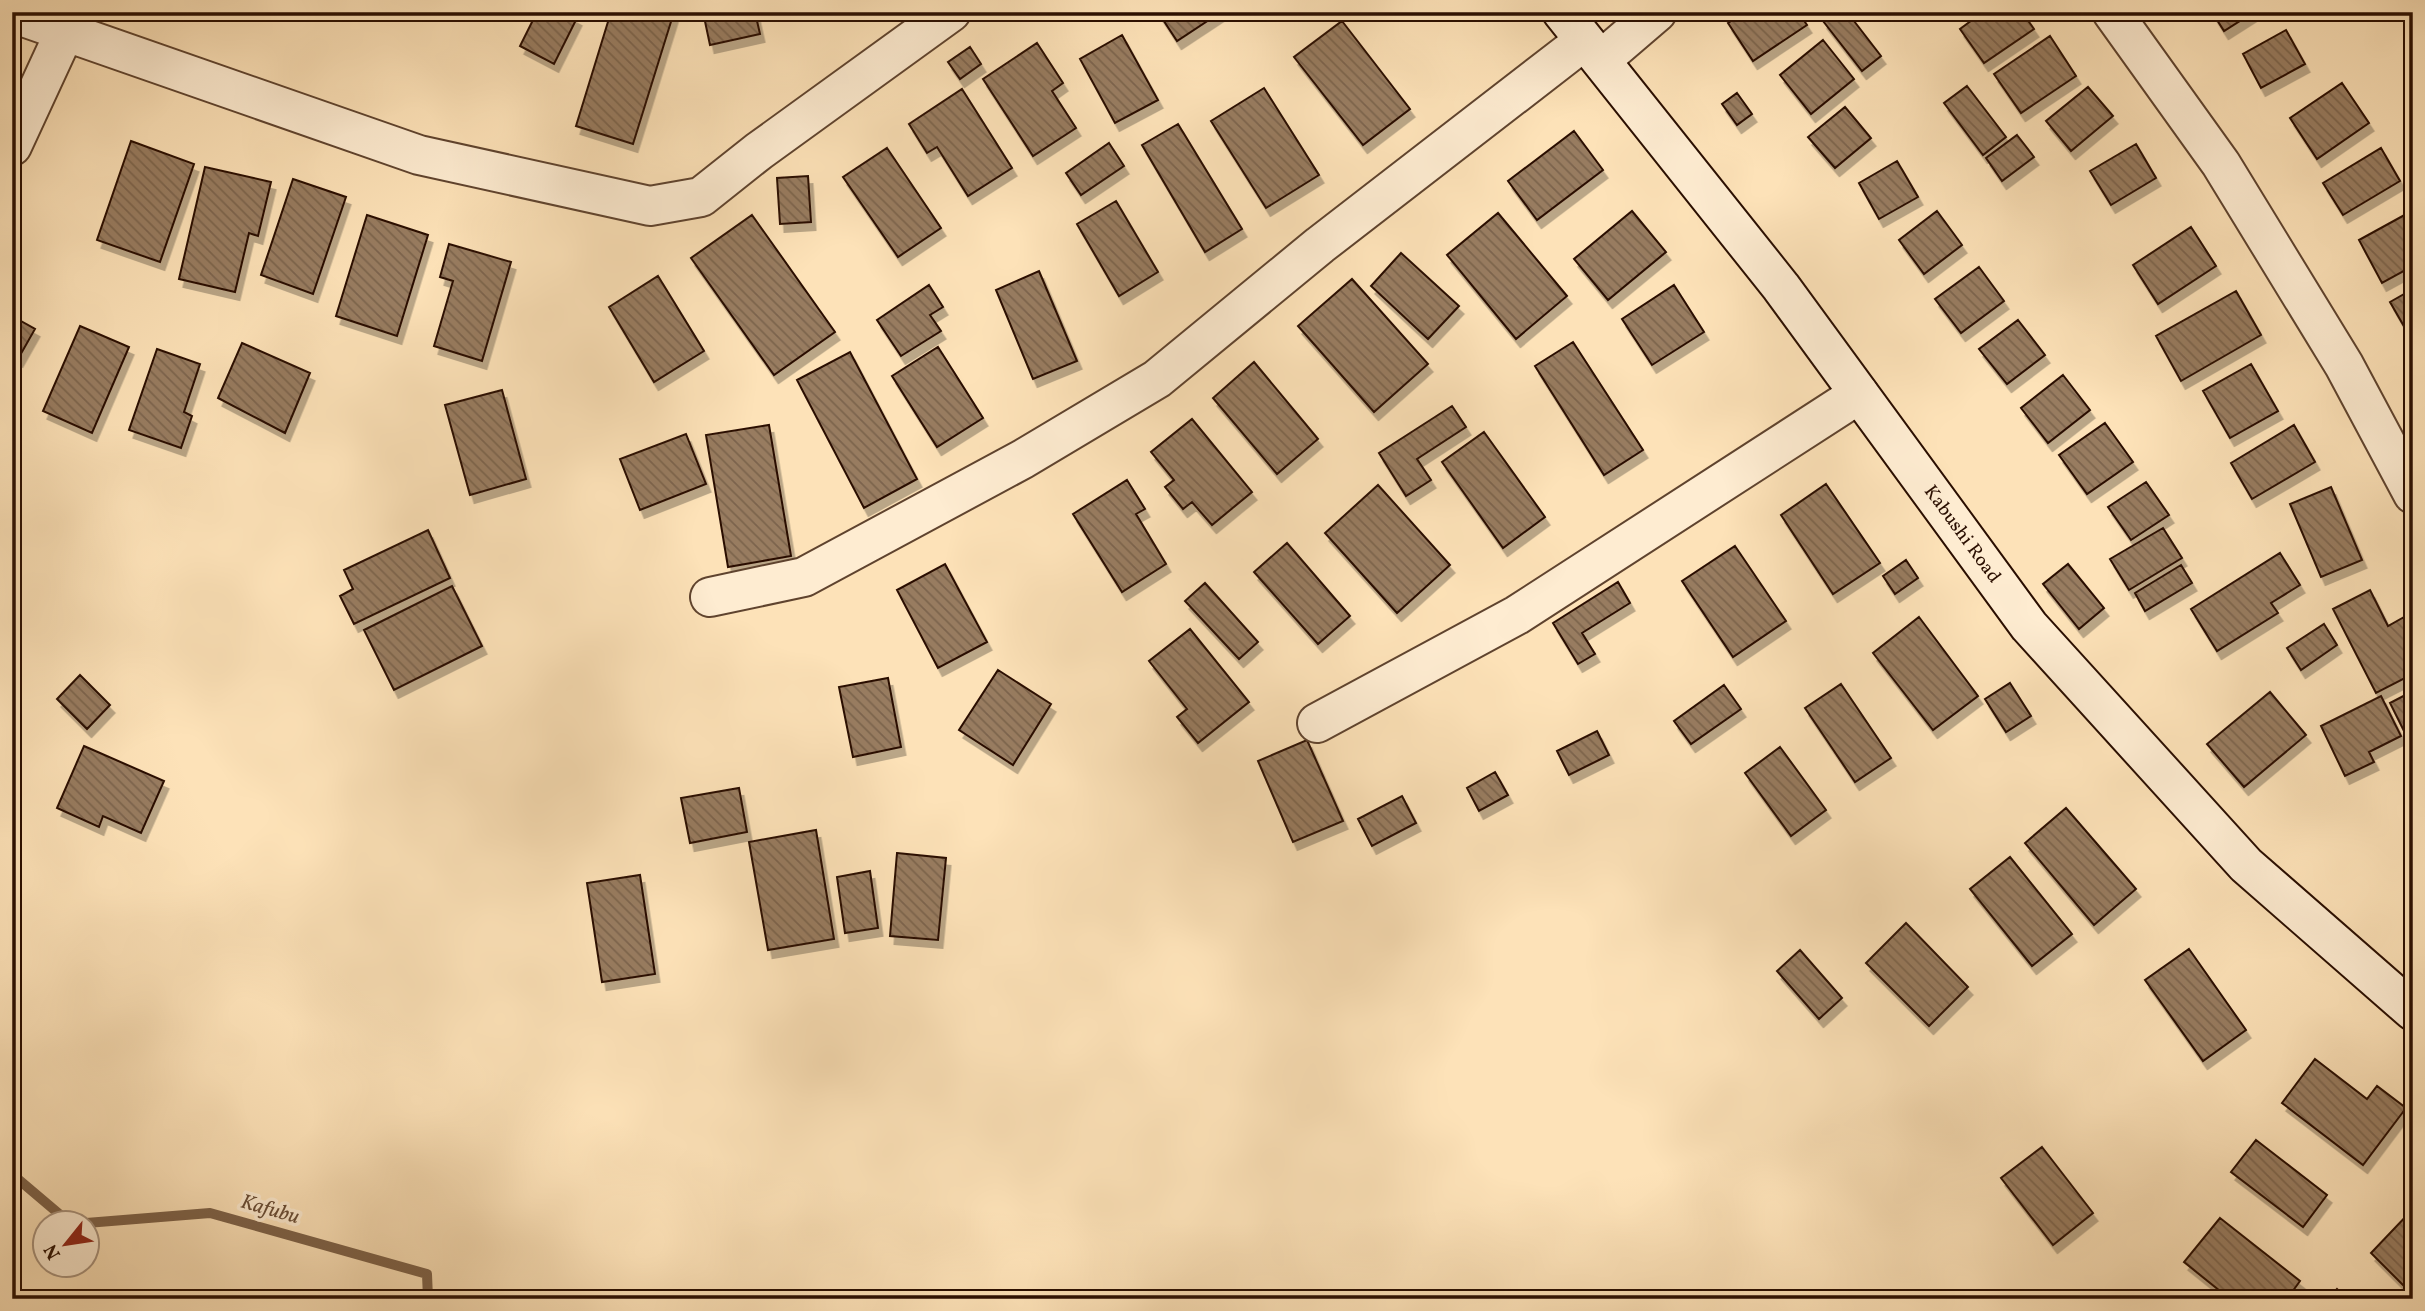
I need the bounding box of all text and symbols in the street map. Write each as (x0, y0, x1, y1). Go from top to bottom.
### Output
street label: Kabushi Road (1917, 480, 2007, 589)
water label: Kafubu (237, 1188, 303, 1232)
north arrow (32, 1210, 102, 1280)
text: N (38, 1239, 68, 1264)

